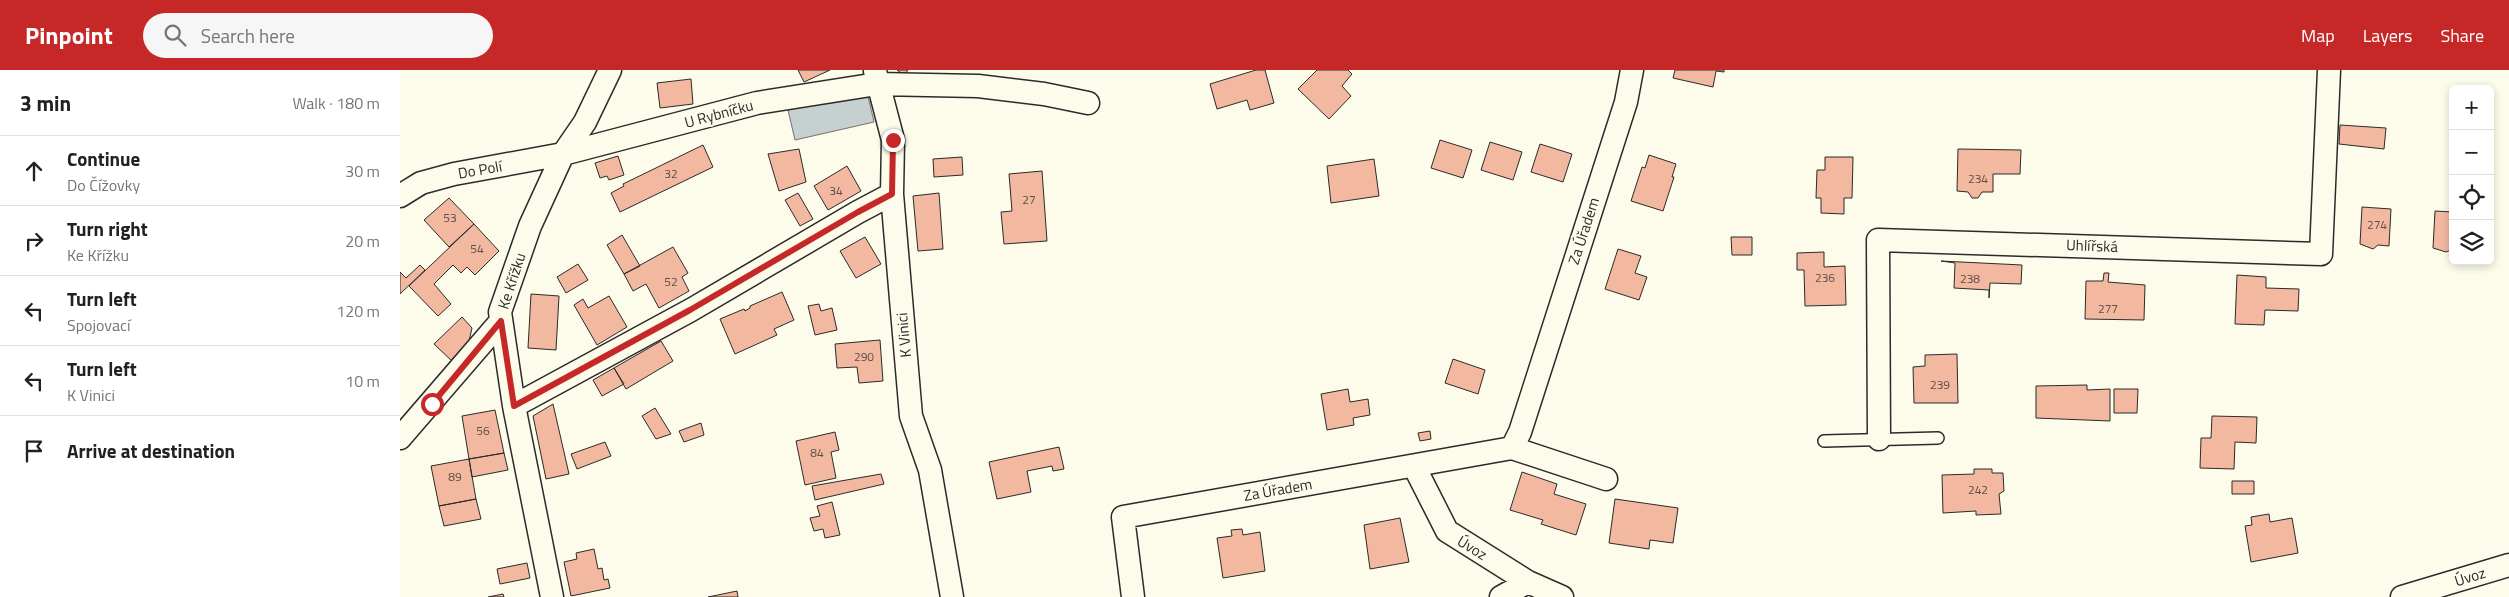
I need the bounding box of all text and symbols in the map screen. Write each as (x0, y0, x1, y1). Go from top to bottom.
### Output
search box (143, 13, 493, 58)
text: Pinpoint (25, 17, 113, 53)
icon: search (161, 21, 189, 49)
text: Search here (201, 21, 295, 50)
text: Map (2301, 22, 2335, 49)
text: Layers (2363, 22, 2412, 49)
text: Share (2440, 22, 2484, 49)
map controls (2449, 85, 2494, 265)
button: + (2449, 85, 2494, 130)
text: 3 min (20, 87, 71, 119)
text: Walk · 180 m (292, 91, 380, 115)
street label: U Rybníčku (682, 93, 756, 134)
route end (882, 129, 905, 152)
button: − (2449, 130, 2494, 175)
text: Continue (67, 144, 140, 173)
street label: Do Polí (456, 154, 505, 185)
icon: ahead (20, 157, 48, 185)
text: 30 m (345, 159, 380, 183)
house number: 32 (664, 164, 678, 183)
house number: 234 (1968, 169, 1988, 188)
text: Do Čížovky (67, 173, 140, 197)
button: locate (2449, 175, 2494, 220)
house number: 34 (829, 181, 843, 200)
house number: 27 (1022, 190, 1036, 209)
street label: Za Úřadem (1562, 194, 1605, 267)
house number: 53 (443, 208, 457, 227)
text: Turn right (67, 214, 148, 243)
house number: 274 (2367, 215, 2387, 234)
button: layers (2449, 220, 2494, 265)
icon: right (20, 227, 48, 255)
text: 20 m (345, 229, 380, 253)
street label: Uhlířská (2066, 233, 2119, 258)
house number: 54 (470, 239, 484, 258)
text: Ke Křížku (67, 243, 129, 267)
street label: Ke Křížku (492, 250, 531, 312)
house number: 236 (1815, 268, 1835, 287)
house number: 238 (1960, 269, 1980, 288)
house number: 52 (664, 272, 678, 291)
text: Turn left (67, 284, 137, 313)
icon: left (20, 297, 48, 325)
text: 120 m (336, 299, 380, 323)
house number: 277 (2098, 299, 2118, 318)
street label: K Vinici (890, 312, 917, 358)
text: Spojovací (67, 313, 130, 337)
house number: 290 (854, 347, 874, 366)
text: Turn left (67, 354, 137, 383)
icon: left (20, 367, 48, 395)
text: 10 m (345, 369, 380, 393)
house number: 239 (1930, 375, 1950, 394)
text: K Vinici (67, 383, 115, 407)
route start (421, 393, 444, 416)
house number: 56 (476, 421, 490, 440)
text: Arrive at destination (67, 436, 235, 465)
icon: arrive (20, 437, 48, 465)
house number: 84 (810, 443, 824, 462)
house number: 89 (448, 467, 462, 486)
street label: Za Úřadem (1242, 472, 1314, 507)
house number: 242 (1968, 480, 1988, 499)
street label: Úvoz (1453, 529, 1492, 566)
street label: Úvoz (2451, 561, 2488, 592)

